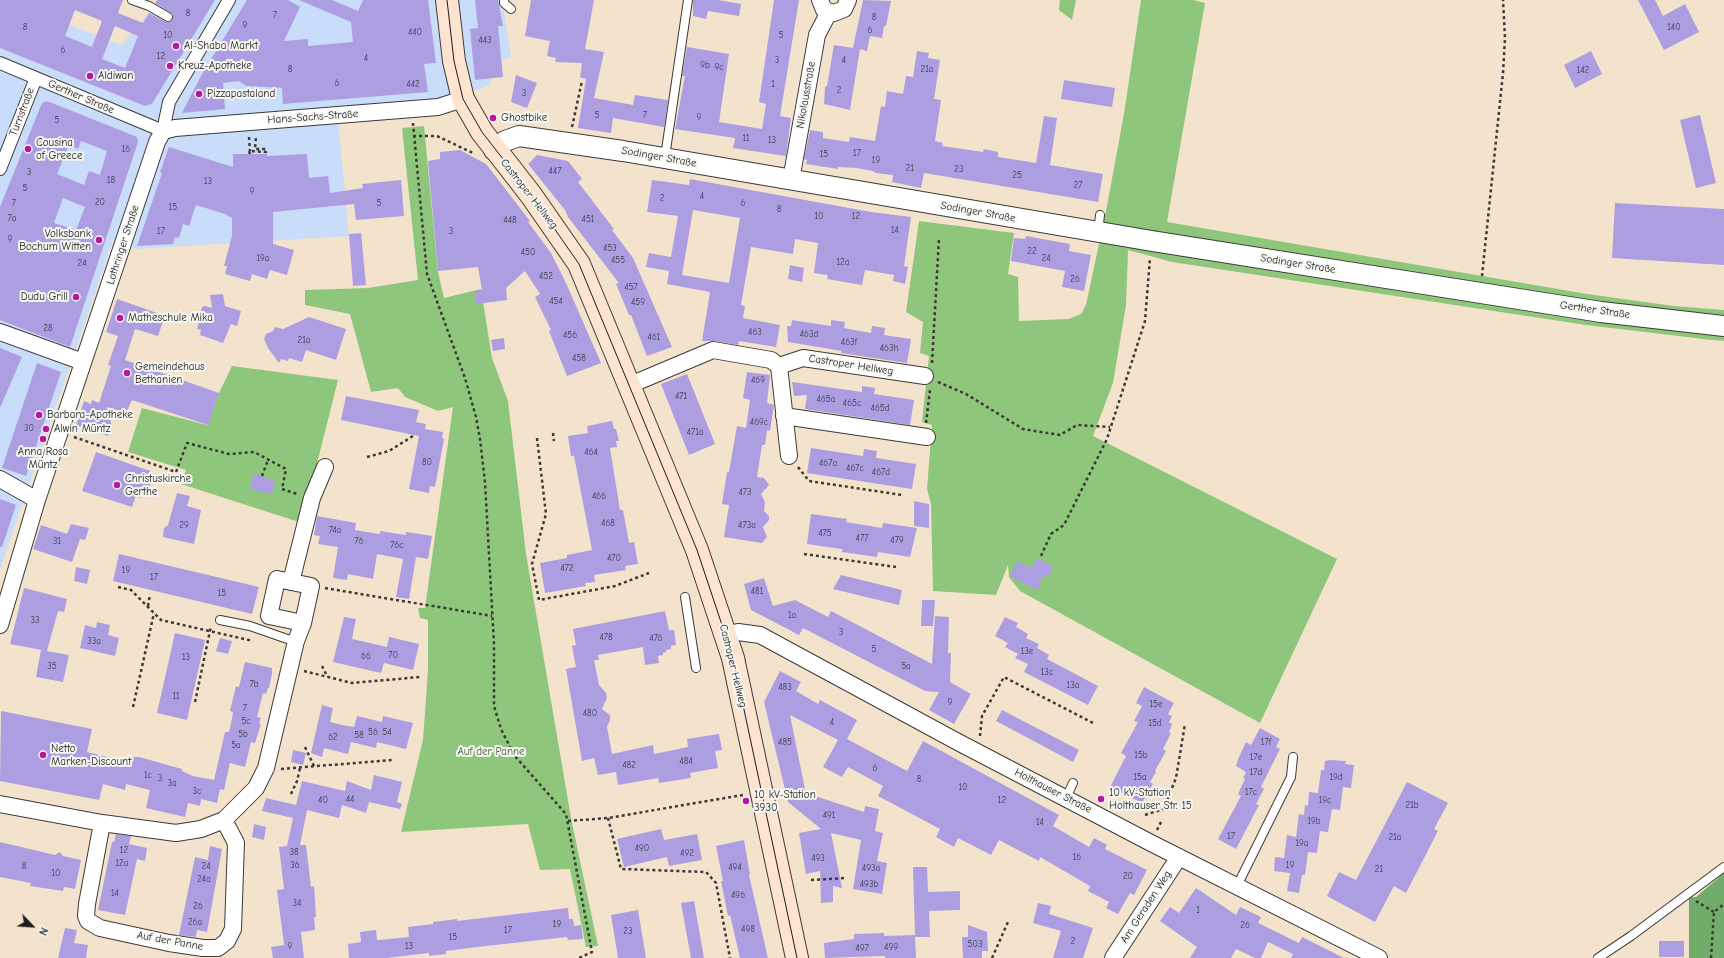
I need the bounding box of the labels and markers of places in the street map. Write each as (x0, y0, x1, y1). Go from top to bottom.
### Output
place label: Al-Shaba Markt (184, 39, 258, 53)
marker: Al-Shaba Markt (171, 41, 181, 51)
place label: Kreuz-Apotheke (178, 59, 252, 73)
marker: Kreuz-Apotheke (165, 61, 175, 71)
place label: Aldiwan (98, 69, 133, 83)
marker: Aldiwan (85, 71, 95, 81)
place label: Pizzapastaland (207, 87, 275, 101)
marker: Pizzapastaland (194, 89, 204, 99)
place label: Ghostbike (501, 111, 547, 125)
marker: Ghostbike (488, 113, 498, 123)
place label: Cousina of Greece (36, 136, 82, 162)
marker: Cousina of Greece (23, 144, 33, 154)
place label: Volksbank Bochum Witten (19, 227, 91, 253)
marker: Volksbank Bochum Witten (94, 235, 104, 245)
place label: Dudu Grill (21, 290, 68, 304)
marker: Dudu Grill (71, 292, 81, 302)
place label: Matheschule Mika (128, 311, 213, 325)
marker: Matheschule Mika (115, 313, 125, 323)
place label: Gemeindehaus Bethanien (135, 360, 205, 386)
marker: Gemeindehaus Bethanien (122, 368, 132, 378)
place label: Barbara-Apotheke (47, 408, 133, 422)
marker: Barbara-Apotheke (34, 410, 44, 420)
place label: Alwin Müntz (54, 422, 110, 436)
marker: Alwin Müntz (41, 424, 51, 434)
marker: Anna Rosa Müntz (38, 434, 48, 444)
place label: Anna Rosa Müntz (18, 445, 68, 471)
place label: Christuskirche Gerthe (125, 472, 191, 498)
marker: Christuskirche Gerthe (112, 480, 122, 490)
place label: Netto Marken-Discount (51, 742, 131, 768)
marker: Netto Marken-Discount (38, 750, 48, 760)
place label: 10 kV-Station Holthauser Str. 15 (1109, 786, 1192, 812)
place label: 10 kV-Station 3930 (754, 788, 816, 814)
marker: 10 kV-Station Holthauser Str. 15 (1096, 794, 1106, 804)
marker: 10 kV-Station 3930 (741, 796, 751, 806)

